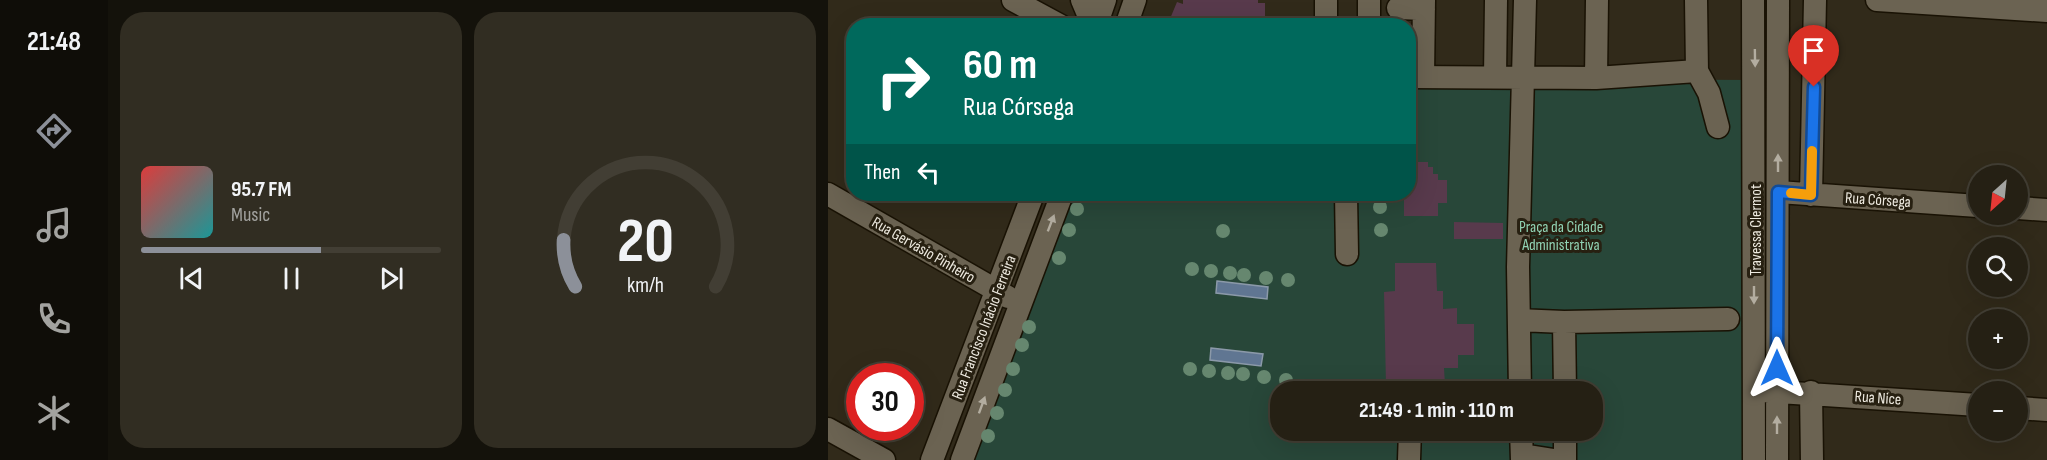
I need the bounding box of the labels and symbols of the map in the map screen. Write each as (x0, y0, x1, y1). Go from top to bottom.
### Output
pin (1788, 25, 1839, 87)
one-way arrow (1751, 49, 1760, 68)
one-way arrow (1773, 154, 1783, 173)
north arrow (1968, 165, 2028, 225)
street label: Travessa Clermot (1747, 184, 1766, 276)
street label: Rua Córsega (1844, 189, 1911, 212)
street label: Rua Gervásio Pinheiro (868, 213, 978, 287)
one-way arrow (1046, 213, 1056, 231)
park label: Praça da Cidade Administrativa (1519, 218, 1603, 255)
street label: Rua Francisco Inácio Ferreira (948, 253, 1021, 402)
one-way arrow (1749, 286, 1759, 305)
position arrow (1745, 336, 1809, 400)
speed limit sign: 30 (846, 363, 924, 441)
street label: Rua Nice (1854, 387, 1902, 410)
one-way arrow (978, 396, 988, 414)
one-way arrow (1772, 415, 1782, 434)

